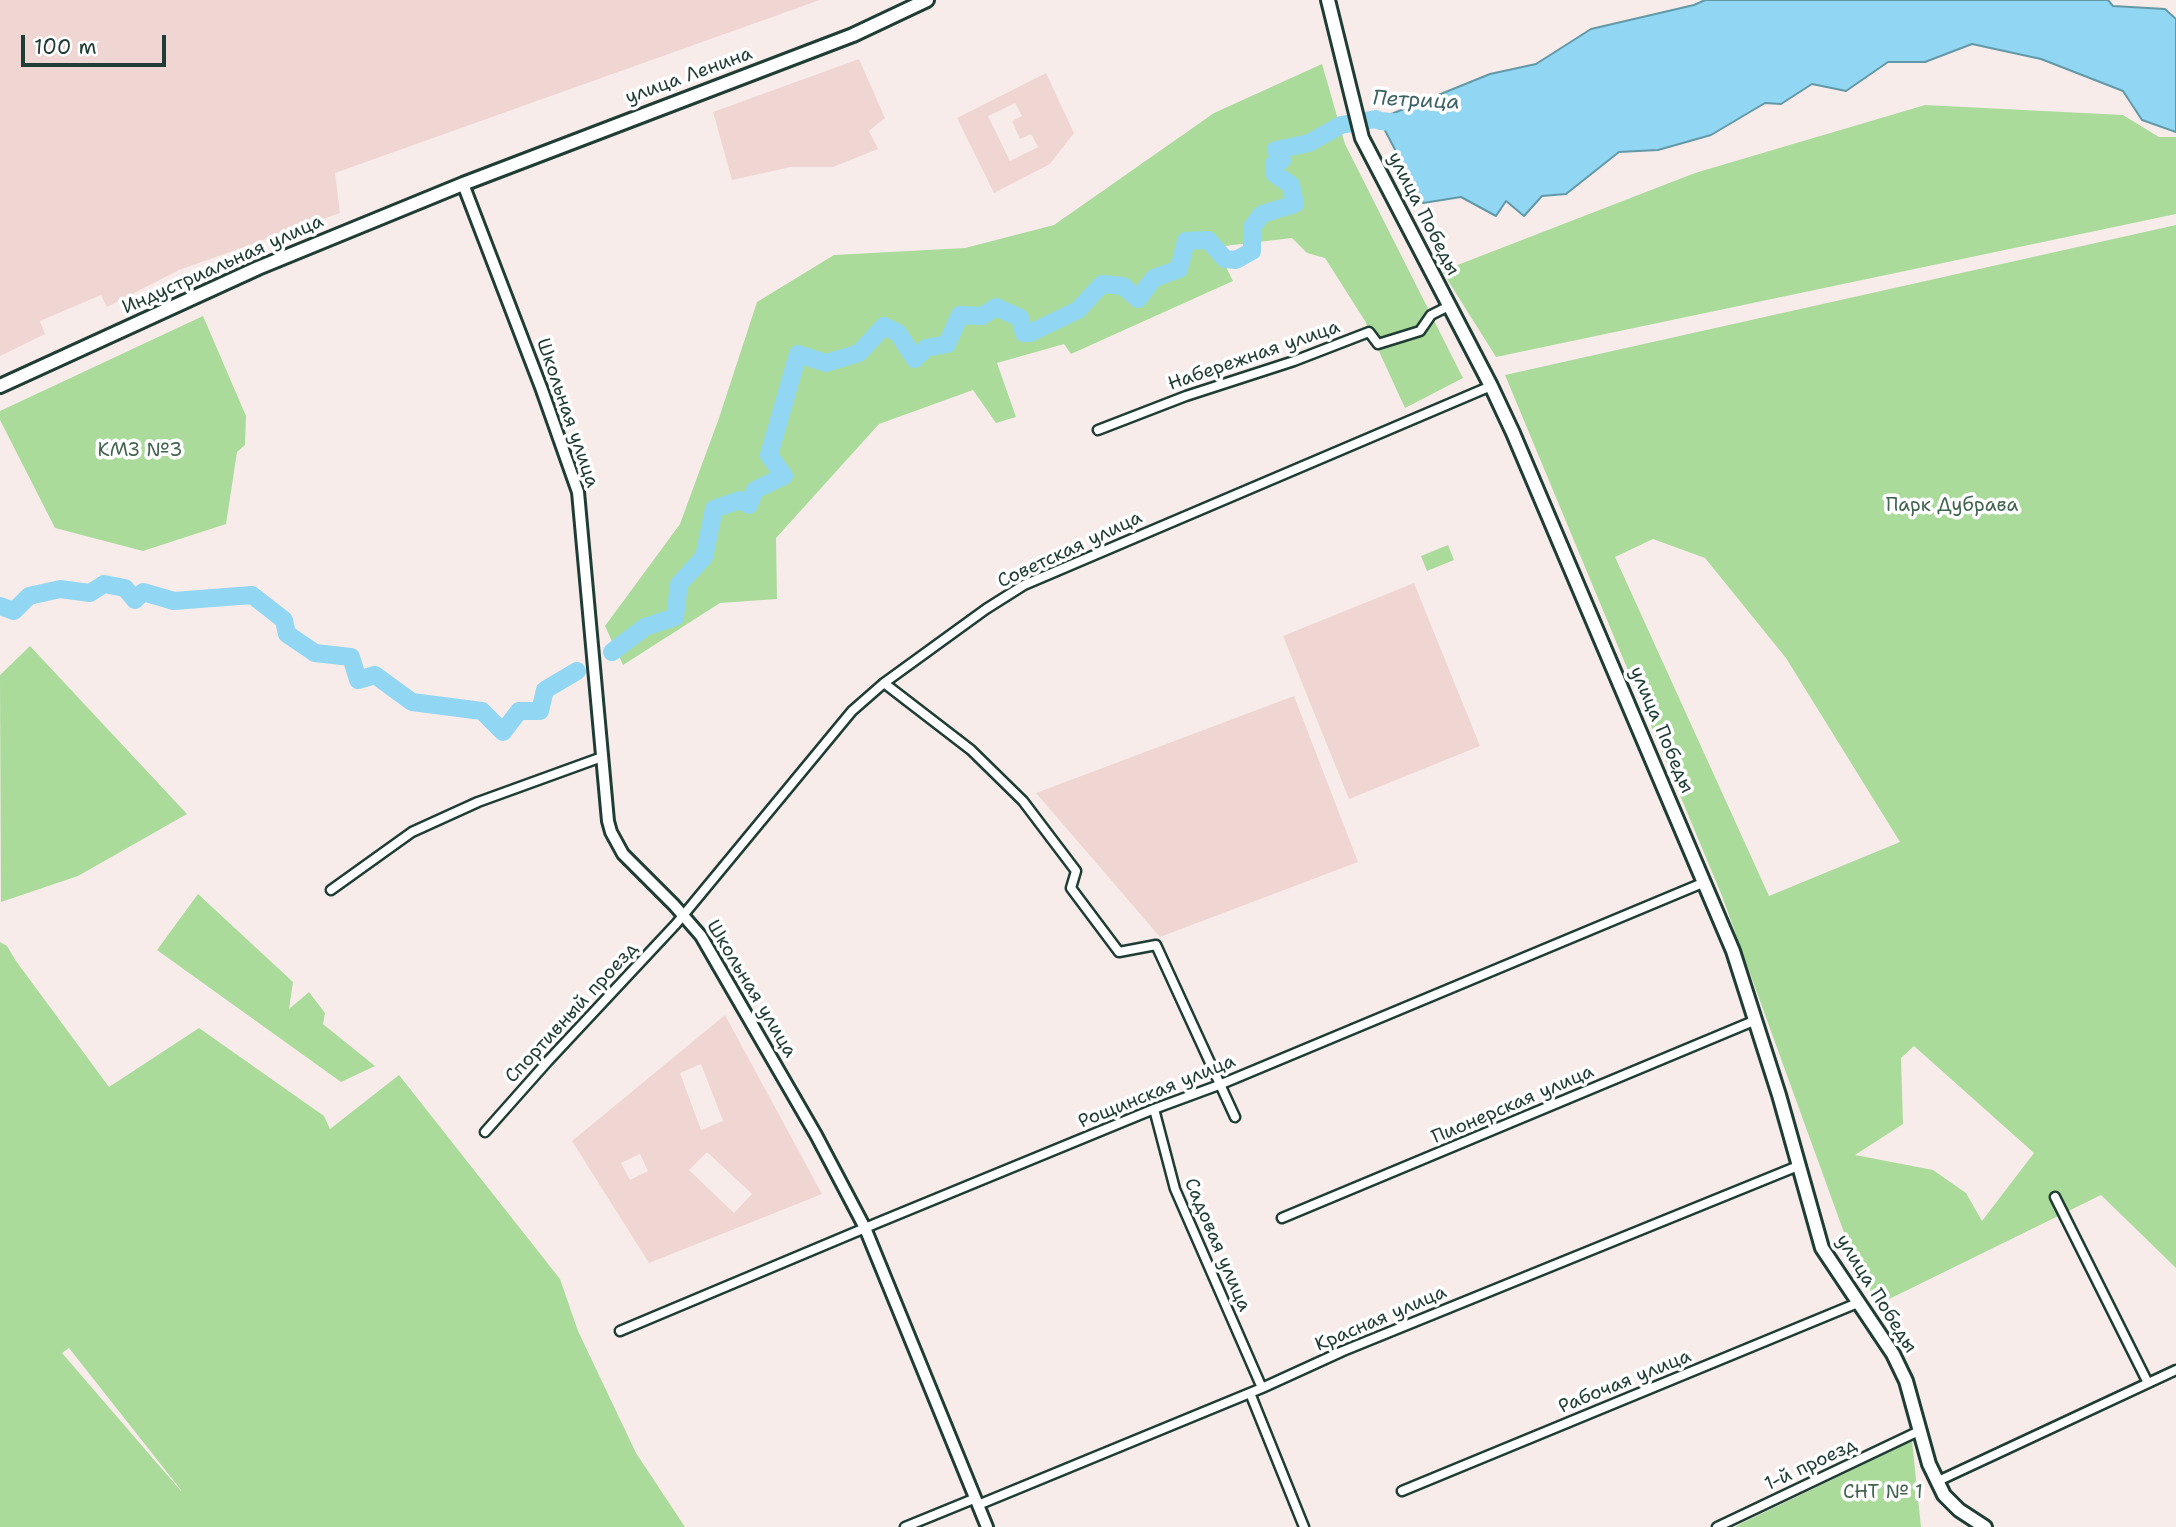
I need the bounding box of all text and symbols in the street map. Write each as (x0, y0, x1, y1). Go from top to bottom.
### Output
scale bar (24, 21, 170, 65)
text: 100 m (34, 33, 97, 61)
street label: улица Ленина (622, 42, 756, 110)
water label: Петрица (1372, 86, 1460, 116)
street label: улица Победы (1382, 149, 1464, 279)
street label: Индустриальная улица (119, 210, 327, 320)
street label: Набережная улица (1165, 316, 1343, 396)
street label: Школьная улица (531, 335, 603, 491)
park label: КМЗ №3 (98, 440, 182, 462)
park label: Парк Дубрава (1886, 495, 2018, 517)
street label: Советская улица (994, 506, 1146, 594)
street label: улица Победы (1624, 663, 1698, 797)
street label: Школьная улица (701, 916, 801, 1062)
street label: Спортивный проезд (501, 938, 643, 1088)
street label: Рощинская улица (1075, 1050, 1239, 1134)
street label: Пионерская улица (1429, 1061, 1597, 1149)
street label: Садовая улица (1179, 1175, 1255, 1315)
street label: улица Победы (1831, 1231, 1921, 1357)
street label: Красная улица (1312, 1281, 1450, 1357)
street label: Рабочая улица (1555, 1345, 1695, 1419)
street label: 1-й проезд (1761, 1434, 1861, 1496)
park label: СНТ № 1 (1843, 1482, 1923, 1504)

